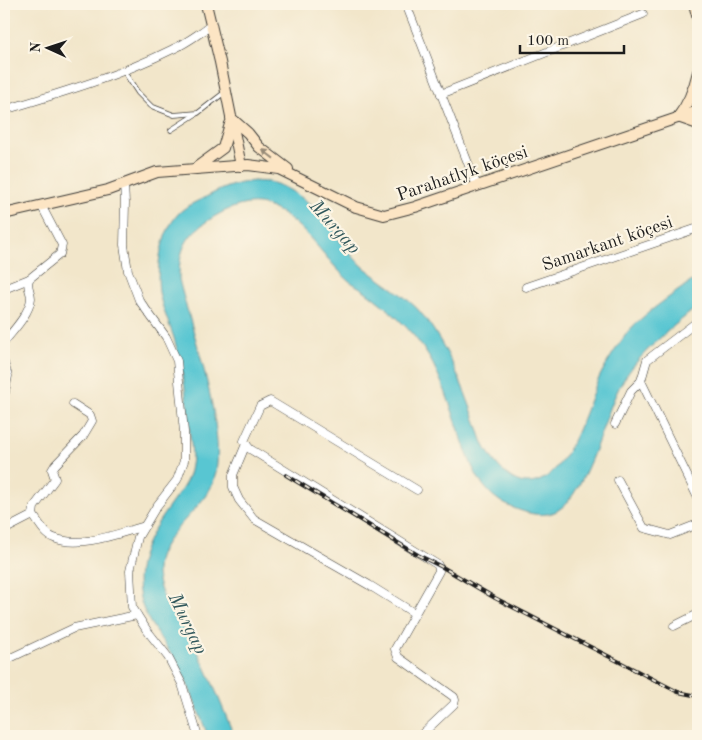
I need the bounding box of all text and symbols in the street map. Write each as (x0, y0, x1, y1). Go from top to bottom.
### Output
north arrow (22, 22, 72, 72)
scale bar (520, 22, 623, 54)
text: 100 m (527, 34, 569, 49)
text: N (29, 41, 43, 53)
street label: Parahatlyk köçesi (394, 143, 530, 205)
one-way arrow (262, 148, 275, 159)
water label: Murgap (304, 196, 363, 258)
street label: Samarkant köçesi (540, 213, 675, 275)
water label: Murgap (163, 590, 210, 658)

